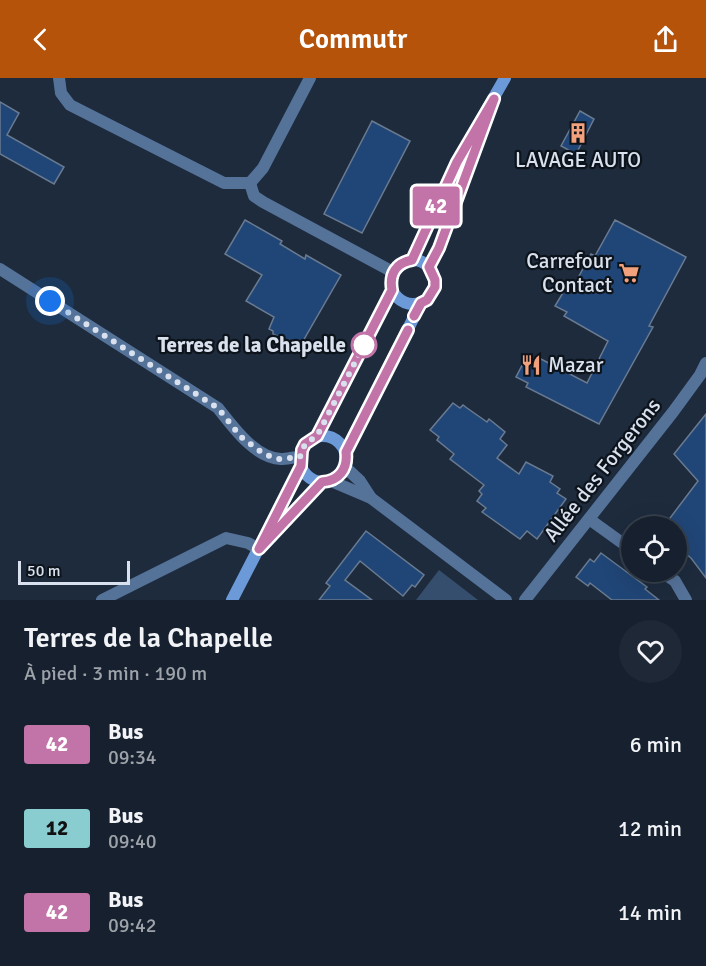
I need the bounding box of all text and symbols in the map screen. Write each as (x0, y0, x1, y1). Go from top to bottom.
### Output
icon: back (24, 23, 57, 56)
text: Commutr (299, 23, 407, 56)
icon: share (649, 23, 682, 56)
building icon: LAVAGE AUTO (566, 121, 590, 145)
place label: LAVAGE AUTO (515, 147, 641, 173)
line badge: 42 (409, 186, 463, 226)
text: 42 (425, 193, 447, 219)
place label: Carrefour Contact (526, 248, 612, 298)
supermarket icon: Carrefour Contact (617, 261, 641, 285)
your location (35, 286, 65, 316)
place label: Terres de la Chapelle (158, 332, 346, 358)
marker: Terres de la Chapelle (351, 332, 377, 358)
place label: Mazar (548, 352, 604, 378)
restaurant icon: Mazar (519, 353, 543, 377)
street label: Allée des Forgerons (538, 393, 666, 547)
map controls (621, 516, 687, 582)
button: locate (621, 516, 687, 582)
scale bar (18, 558, 130, 586)
text: 50 m (27, 561, 61, 581)
button: heart (619, 620, 682, 683)
text: Terres de la Chapelle (24, 621, 273, 655)
text: À pied · 3 min · 190 m (24, 661, 207, 686)
text: Bus (108, 718, 143, 745)
text: 42 (46, 731, 68, 757)
text: 6 min (630, 731, 682, 758)
text: 09:34 (108, 745, 157, 770)
text: Bus (108, 802, 143, 829)
text: 12 (46, 815, 68, 841)
text: 12 min (618, 815, 682, 842)
text: 09:40 (108, 829, 157, 854)
text: Bus (108, 886, 143, 913)
text: 42 (46, 899, 68, 925)
text: 14 min (618, 899, 682, 926)
text: 09:42 (108, 913, 157, 938)

